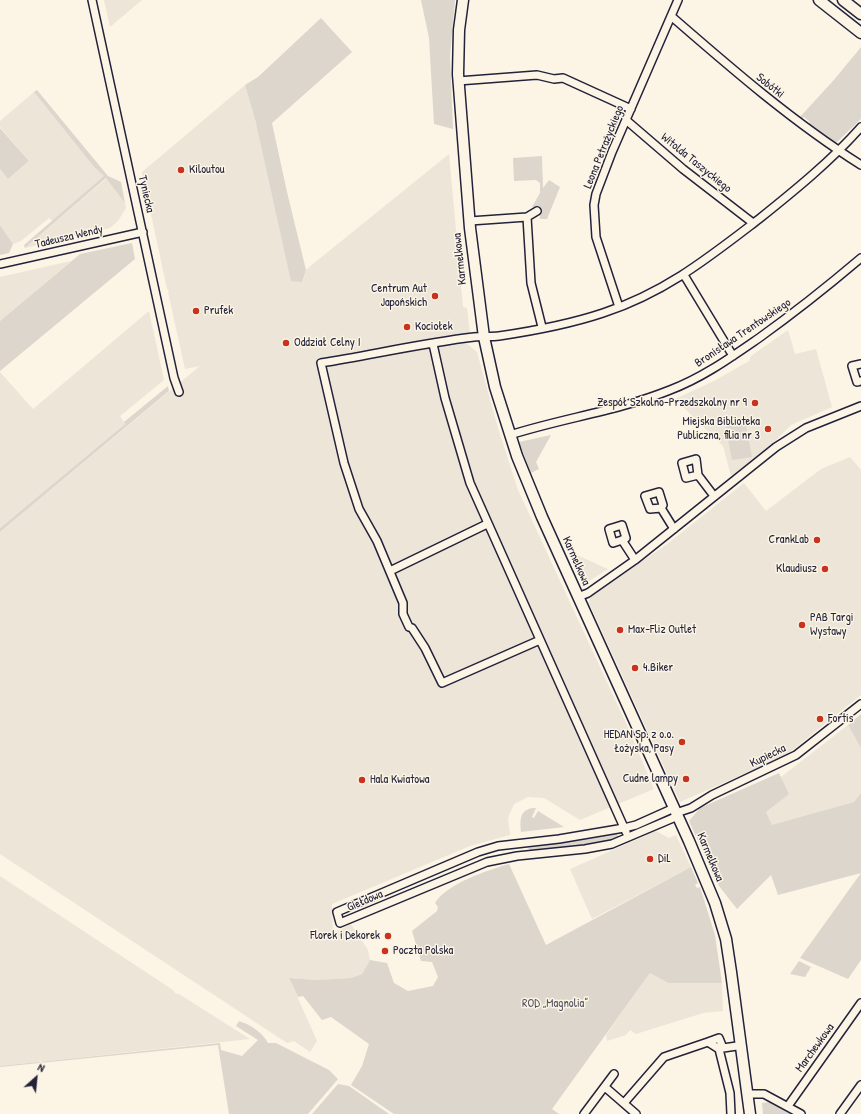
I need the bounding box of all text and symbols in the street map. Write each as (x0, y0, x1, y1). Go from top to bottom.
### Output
street label: Sobótki (753, 70, 787, 102)
street label: Leona Petrażyckiego (581, 103, 627, 191)
street label: Witolda Taszyckiego (658, 130, 734, 196)
place label: Kiloutou (189, 163, 225, 177)
marker: Kiloutou (176, 165, 186, 175)
street label: Tyniecka (135, 174, 157, 214)
street label: Tadeusza Wendy (34, 222, 104, 252)
street label: Karmelkowa (450, 232, 470, 286)
place label: Centrum Aut Japońskich (371, 282, 427, 310)
marker: Centrum Aut Japońskich (430, 291, 440, 301)
street label: Bronisława Trentowskiego (692, 296, 794, 370)
place label: Prufek (204, 304, 233, 318)
marker: Prufek (191, 306, 201, 316)
place label: Kociołek (415, 320, 453, 334)
marker: Kociołek (402, 322, 412, 332)
place label: Oddział Celny I (294, 336, 361, 350)
marker: Oddział Celny I (281, 338, 291, 348)
place label: Zespół Szkolno-Przedszkolny nr 9 (597, 396, 747, 410)
marker: Zespół Szkolno-Przedszkolny nr 9 (750, 398, 760, 408)
place label: Miejska Biblioteka Publiczna, filia nr 3 (677, 415, 760, 443)
marker: Miejska Biblioteka Publiczna, filia nr 3 (763, 424, 773, 434)
place label: CrankLab (769, 533, 809, 547)
street label: Karmelkowa (559, 534, 593, 588)
marker: CrankLab (812, 535, 822, 545)
place label: Klaudiusz (776, 562, 817, 576)
marker: Klaudiusz (820, 564, 830, 574)
place label: PAB Targi Wystawy (810, 611, 853, 639)
marker: PAB Targi Wystawy (797, 620, 807, 630)
place label: Max-Fliz Outlet (628, 623, 696, 637)
marker: Max-Fliz Outlet (615, 625, 625, 635)
place label: 4.Biker (643, 661, 673, 675)
marker: 4.Biker (630, 663, 640, 673)
place label: Fortis (828, 712, 853, 726)
marker: Fortis (815, 714, 825, 724)
place label: HEDAN Sp. z o.o. Łożyska, Pasy (604, 728, 674, 756)
marker: HEDAN Sp. z o.o. Łożyska, Pasy (677, 737, 687, 747)
street label: Kupiecka (748, 741, 788, 771)
place label: Cudne lampy (623, 772, 678, 786)
place label: Hala Kwiatowa (370, 773, 429, 787)
marker: Cudne lampy (681, 774, 691, 784)
marker: Hala Kwiatowa (357, 775, 367, 785)
street label: Karmelkowa (693, 830, 727, 884)
place label: DiL (658, 852, 671, 866)
marker: DiL (645, 854, 655, 864)
street label: Giełdowa (345, 887, 385, 915)
place label: Florek i Dekorek (310, 929, 380, 943)
marker: Florek i Dekorek (383, 931, 393, 941)
place label: Poczta Polska (393, 944, 453, 958)
marker: Poczta Polska (380, 946, 390, 956)
park label: ROD „Magnolia” (522, 997, 588, 1011)
street label: Marchewkowa (793, 1021, 837, 1075)
north arrow (16, 1058, 56, 1098)
text: N (36, 1060, 47, 1075)

